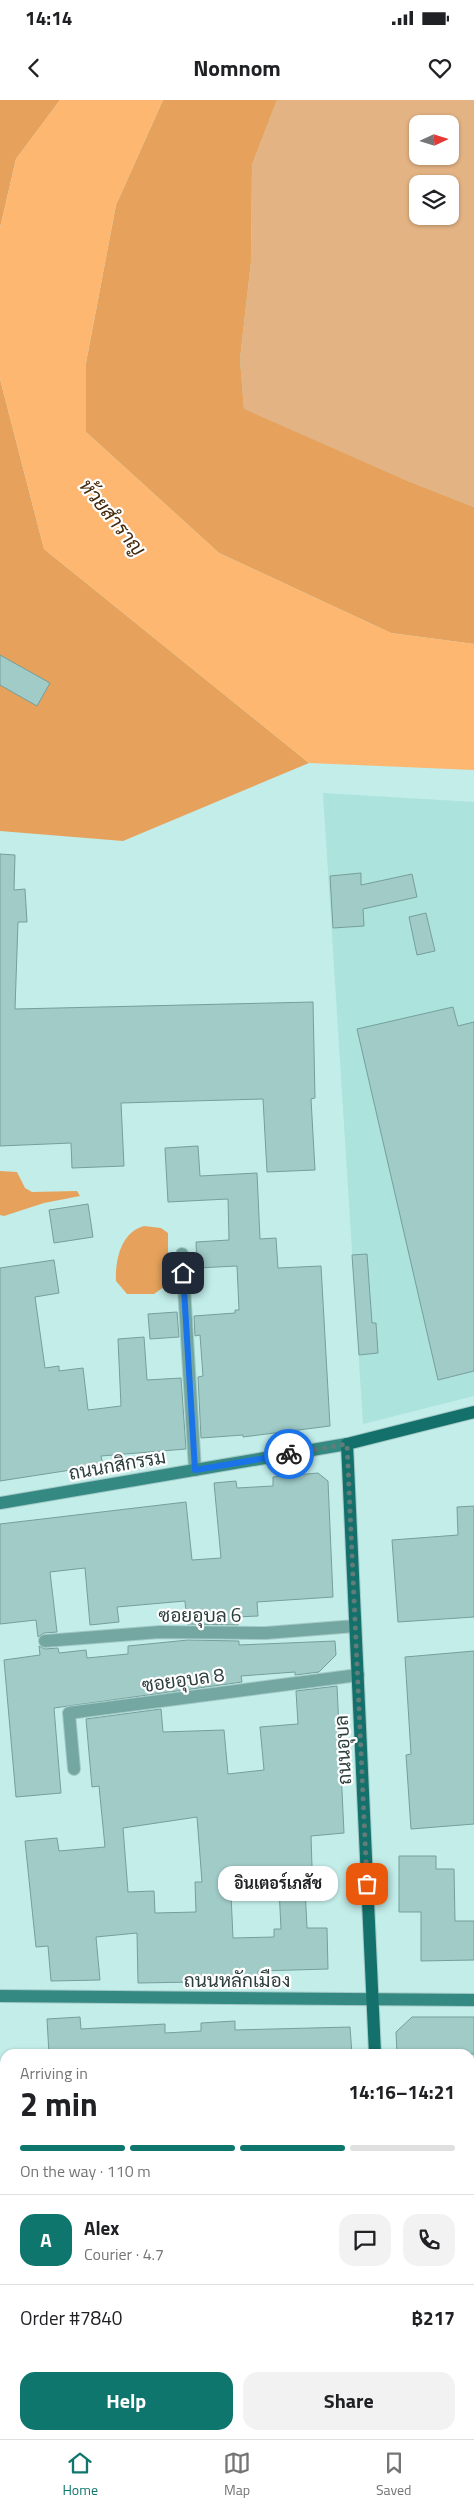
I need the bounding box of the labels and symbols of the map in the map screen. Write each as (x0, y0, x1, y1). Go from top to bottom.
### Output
north arrow (409, 115, 459, 165)
water label: ห้วยสำราญ (72, 472, 154, 563)
pin (162, 1252, 204, 1294)
courier (264, 1429, 314, 1479)
street label: ถนนกสิกรรม (66, 1441, 168, 1487)
street label: ซอยอุบล 6 (159, 1600, 241, 1629)
street label: ซอยอุบล 8 (140, 1659, 226, 1699)
street label: ถนนอุบล (326, 1714, 358, 1786)
pin (346, 1863, 388, 1905)
callout: อินเตอร์เภสัช (217, 1866, 337, 1902)
street label: ถนนหลักเมือง (184, 1965, 290, 1994)

